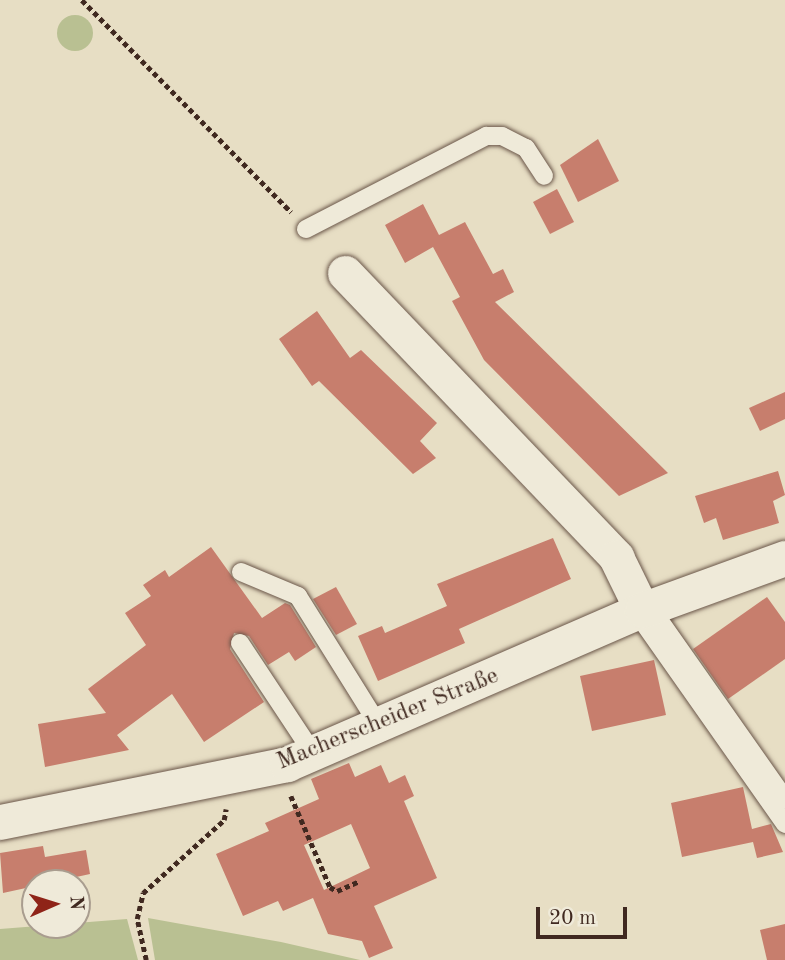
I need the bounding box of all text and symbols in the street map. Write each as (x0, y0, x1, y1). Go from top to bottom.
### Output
street label: Macherscheider Straße (273, 662, 503, 778)
north arrow (21, 869, 91, 939)
scale bar (540, 894, 631, 938)
text: N (66, 895, 85, 911)
text: 20 m (549, 908, 596, 929)

